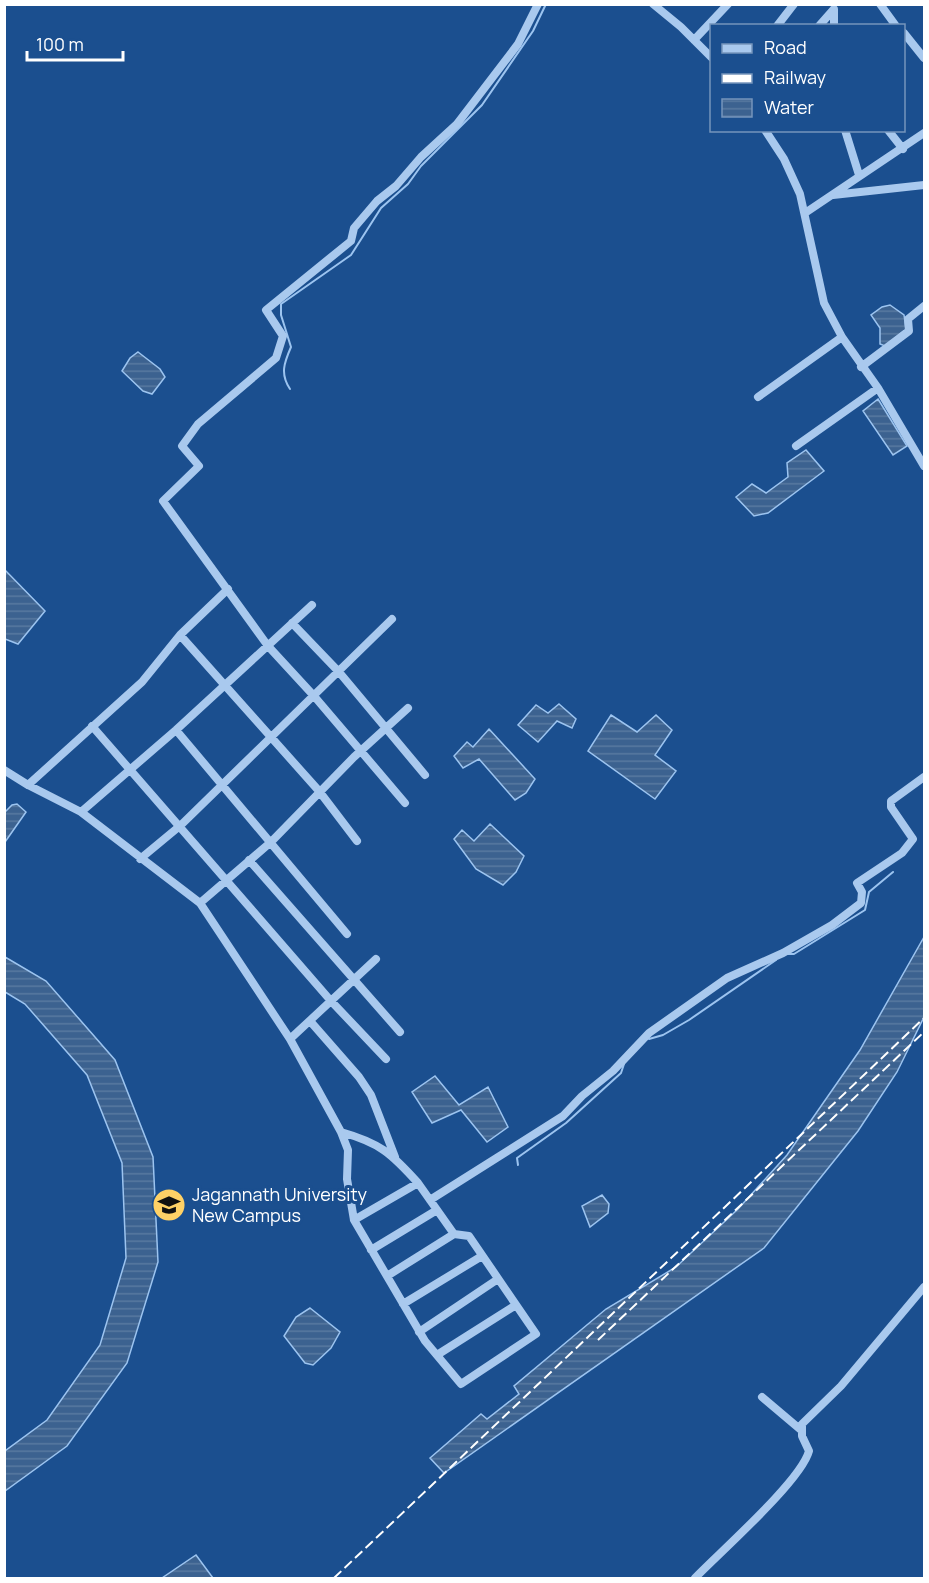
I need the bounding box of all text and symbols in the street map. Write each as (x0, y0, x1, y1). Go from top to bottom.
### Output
scale bar (27, 24, 123, 62)
legend (710, 24, 905, 132)
text: 100 m (36, 32, 84, 56)
text: Road (764, 35, 807, 59)
text: Railway (764, 65, 826, 89)
text: Water (764, 95, 814, 119)
place label: Jagannath University New Campus (192, 1182, 367, 1227)
school or university icon: Jagannath University New Campus (151, 1187, 187, 1223)

